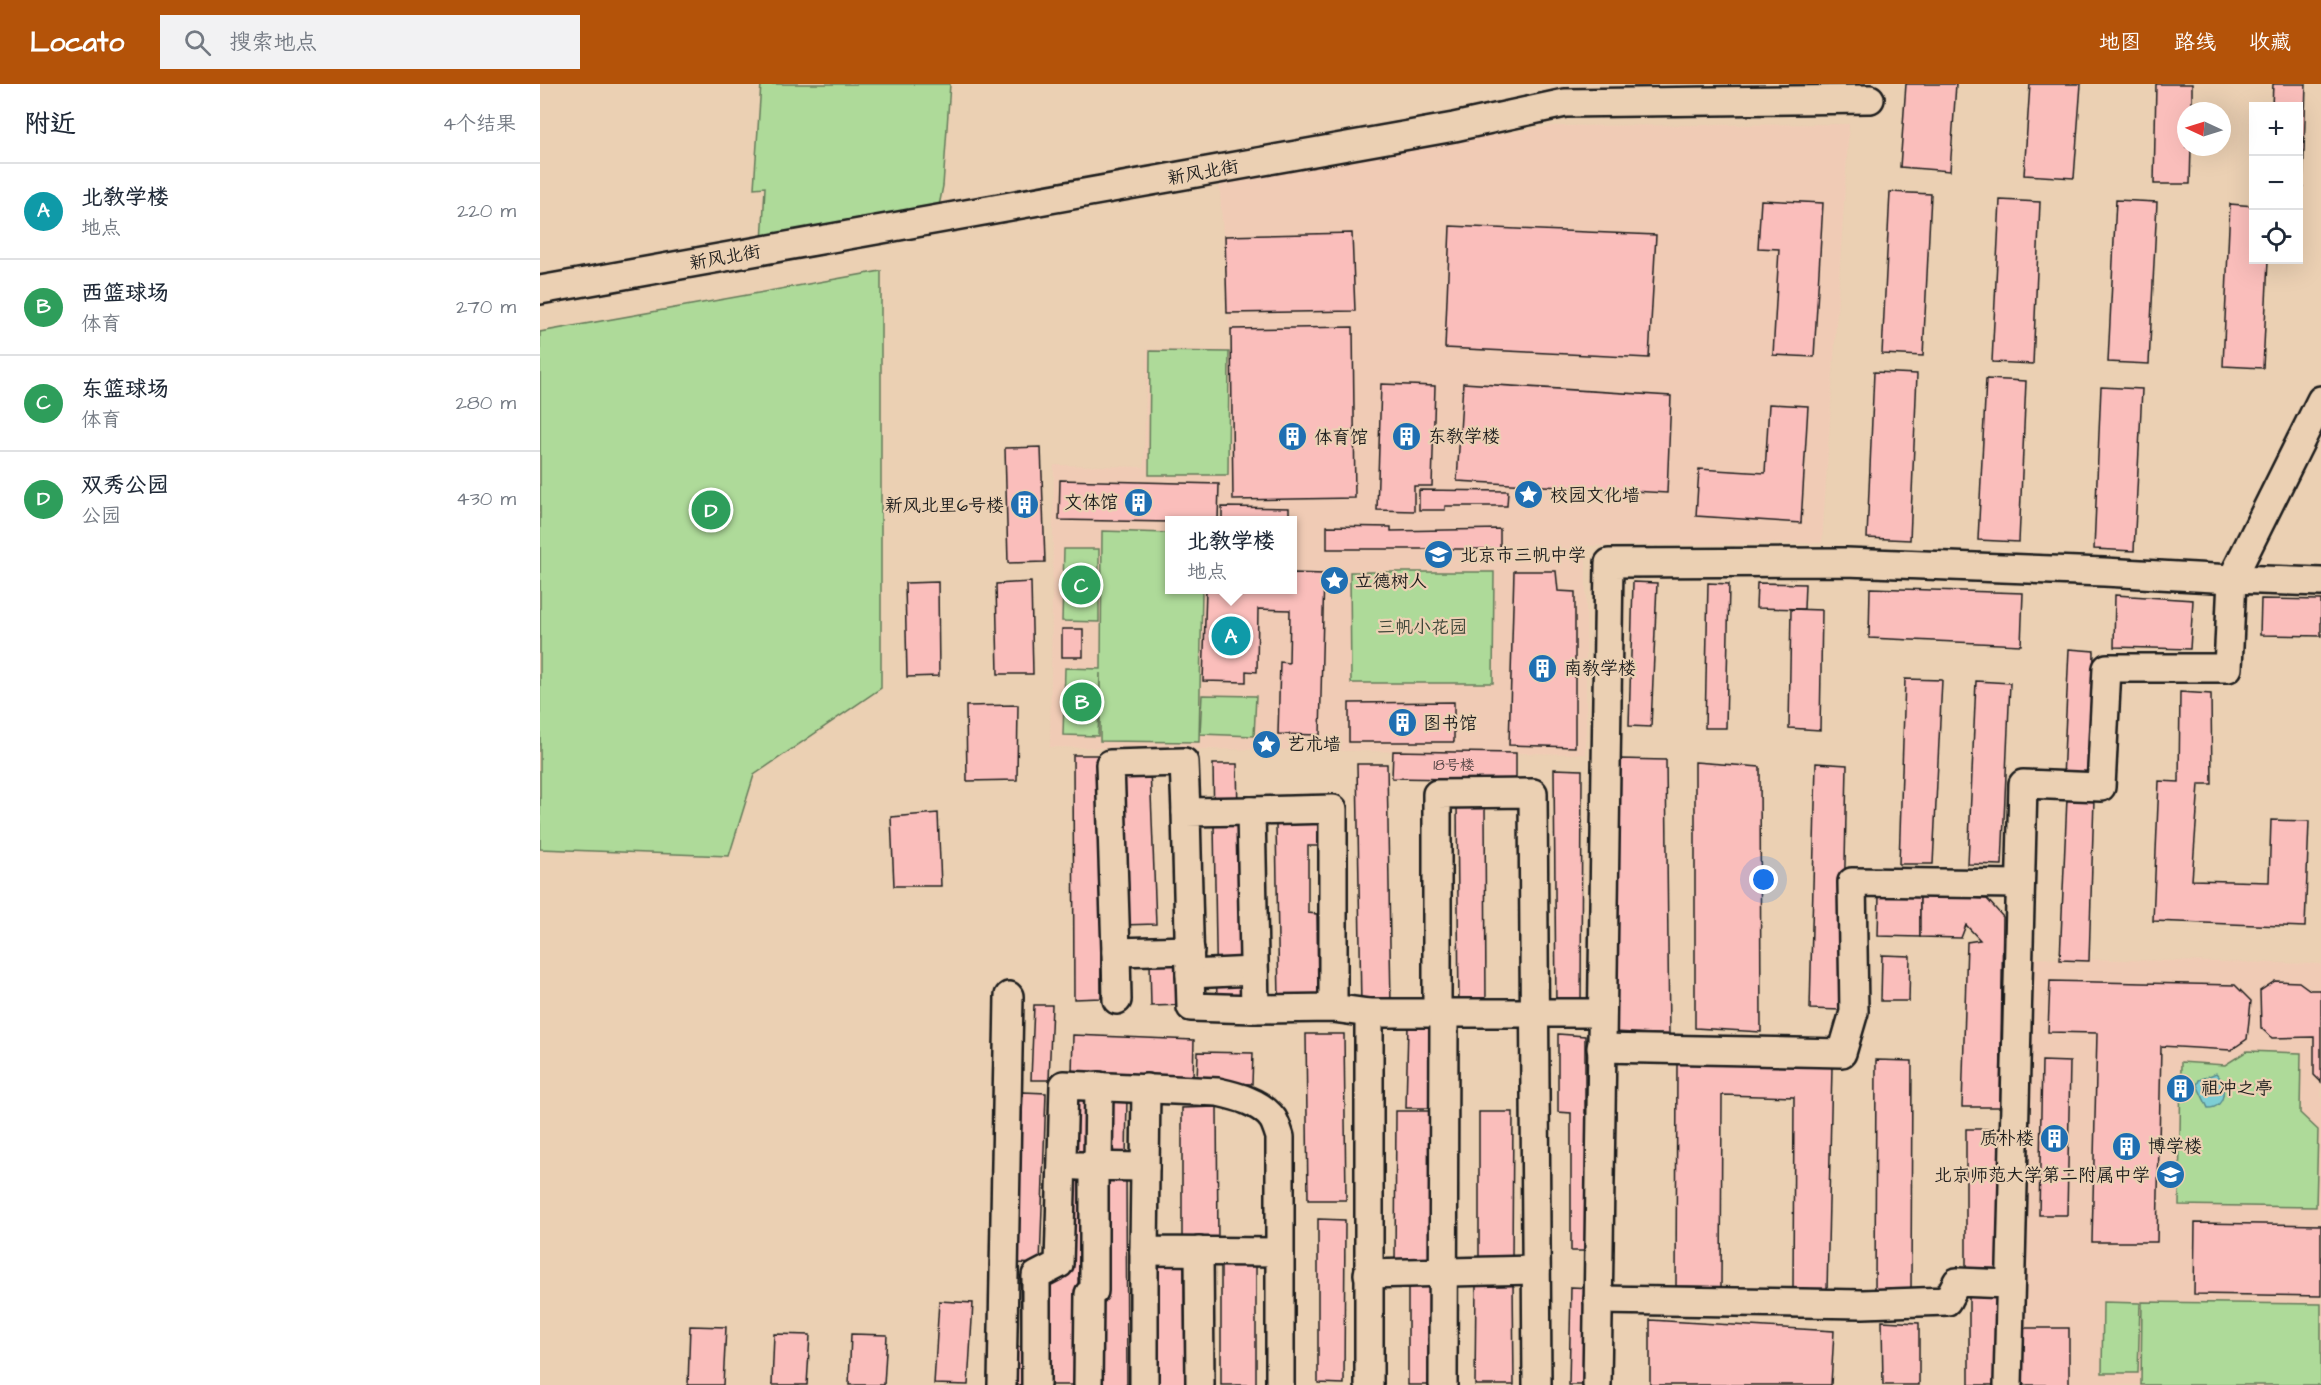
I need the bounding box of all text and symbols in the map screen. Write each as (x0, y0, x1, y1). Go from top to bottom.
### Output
search box (160, 15, 580, 69)
text: Locato (30, 23, 124, 62)
icon: search (181, 26, 214, 59)
text: 搜索地点 (229, 27, 317, 58)
text: 地图 (2099, 28, 2141, 57)
text: 路线 (2174, 28, 2216, 57)
text: 收藏 (2249, 28, 2291, 57)
north arrow (2177, 102, 2231, 156)
map controls (2249, 102, 2303, 264)
button: + (2249, 102, 2303, 156)
text: 附近 (24, 106, 76, 142)
text: 4个结果 (442, 110, 516, 138)
street label: 新风北街 (1165, 154, 1241, 191)
button: − (2249, 156, 2303, 210)
text: 北教学楼 (81, 182, 169, 213)
text: A (37, 197, 50, 225)
text: 220 m (457, 197, 516, 225)
button: locate (2249, 210, 2303, 264)
text: 地点 (81, 214, 121, 242)
street label: 新风北街 (687, 239, 763, 276)
text: 西篮球场 (81, 278, 169, 309)
text: B (36, 293, 51, 321)
text: 270 m (456, 293, 516, 321)
text: 体育 (81, 310, 121, 338)
text: 东篮球场 (81, 374, 169, 405)
text: C (36, 389, 51, 417)
text: 280 m (455, 389, 516, 417)
text: 体育 (81, 406, 121, 434)
building icon: 东教学楼 (1391, 420, 1423, 452)
building icon: 体育馆 (1277, 421, 1309, 453)
place label: 东教学楼 (1428, 424, 1500, 449)
place label: 体育馆 (1314, 425, 1368, 450)
text: 双秀公园 (81, 470, 169, 501)
place icon: 校园文化墙 (1513, 479, 1545, 511)
place label: 校园文化墙 (1550, 483, 1640, 508)
text: D (37, 485, 50, 513)
text: 430 m (456, 485, 516, 513)
building icon: 文体馆 (1123, 486, 1155, 518)
pin: D (692, 488, 730, 532)
building icon: 新风北里6号楼 (1009, 489, 1041, 521)
place label: 文体馆 (1064, 490, 1118, 515)
place label: 新风北里6号楼 (885, 493, 1004, 518)
text: 公园 (81, 502, 121, 530)
popup (1165, 516, 1297, 594)
text: 北教学楼 (1187, 526, 1275, 557)
school or university icon: 北京市三帆中学 (1423, 539, 1455, 571)
place label: 北京市三帆中学 (1460, 543, 1586, 568)
text: 地点 (1187, 558, 1227, 586)
pin: C (1062, 562, 1100, 608)
place icon: 立德树人 (1318, 565, 1350, 597)
place label: 立德树人 (1355, 569, 1427, 594)
pin: A (1212, 614, 1250, 658)
park label: 三帆小花园 (1377, 615, 1467, 640)
building icon: 南教学楼 (1527, 652, 1559, 684)
place label: 南教学楼 (1564, 656, 1636, 681)
pin: B (1062, 680, 1102, 724)
building icon: 图书馆 (1386, 707, 1418, 739)
place label: 图书馆 (1423, 711, 1477, 736)
place icon: 艺术墙 (1250, 728, 1282, 760)
place label: 艺术墙 (1287, 732, 1341, 757)
house number: 18号楼 (1433, 755, 1475, 776)
your location (1749, 865, 1778, 894)
building icon: 祖冲之亭 (2164, 1072, 2196, 1104)
place label: 祖冲之亭 (2201, 1076, 2273, 1101)
building icon: 质朴楼 (2039, 1122, 2071, 1154)
place label: 质朴楼 (1980, 1126, 2034, 1151)
building icon: 博学楼 (2111, 1130, 2143, 1162)
place label: 博学楼 (2148, 1134, 2202, 1159)
school or university icon: 北京师范大学第二附属中学 (2155, 1159, 2187, 1191)
place label: 北京师范大学第二附属中学 (1934, 1163, 2150, 1188)

